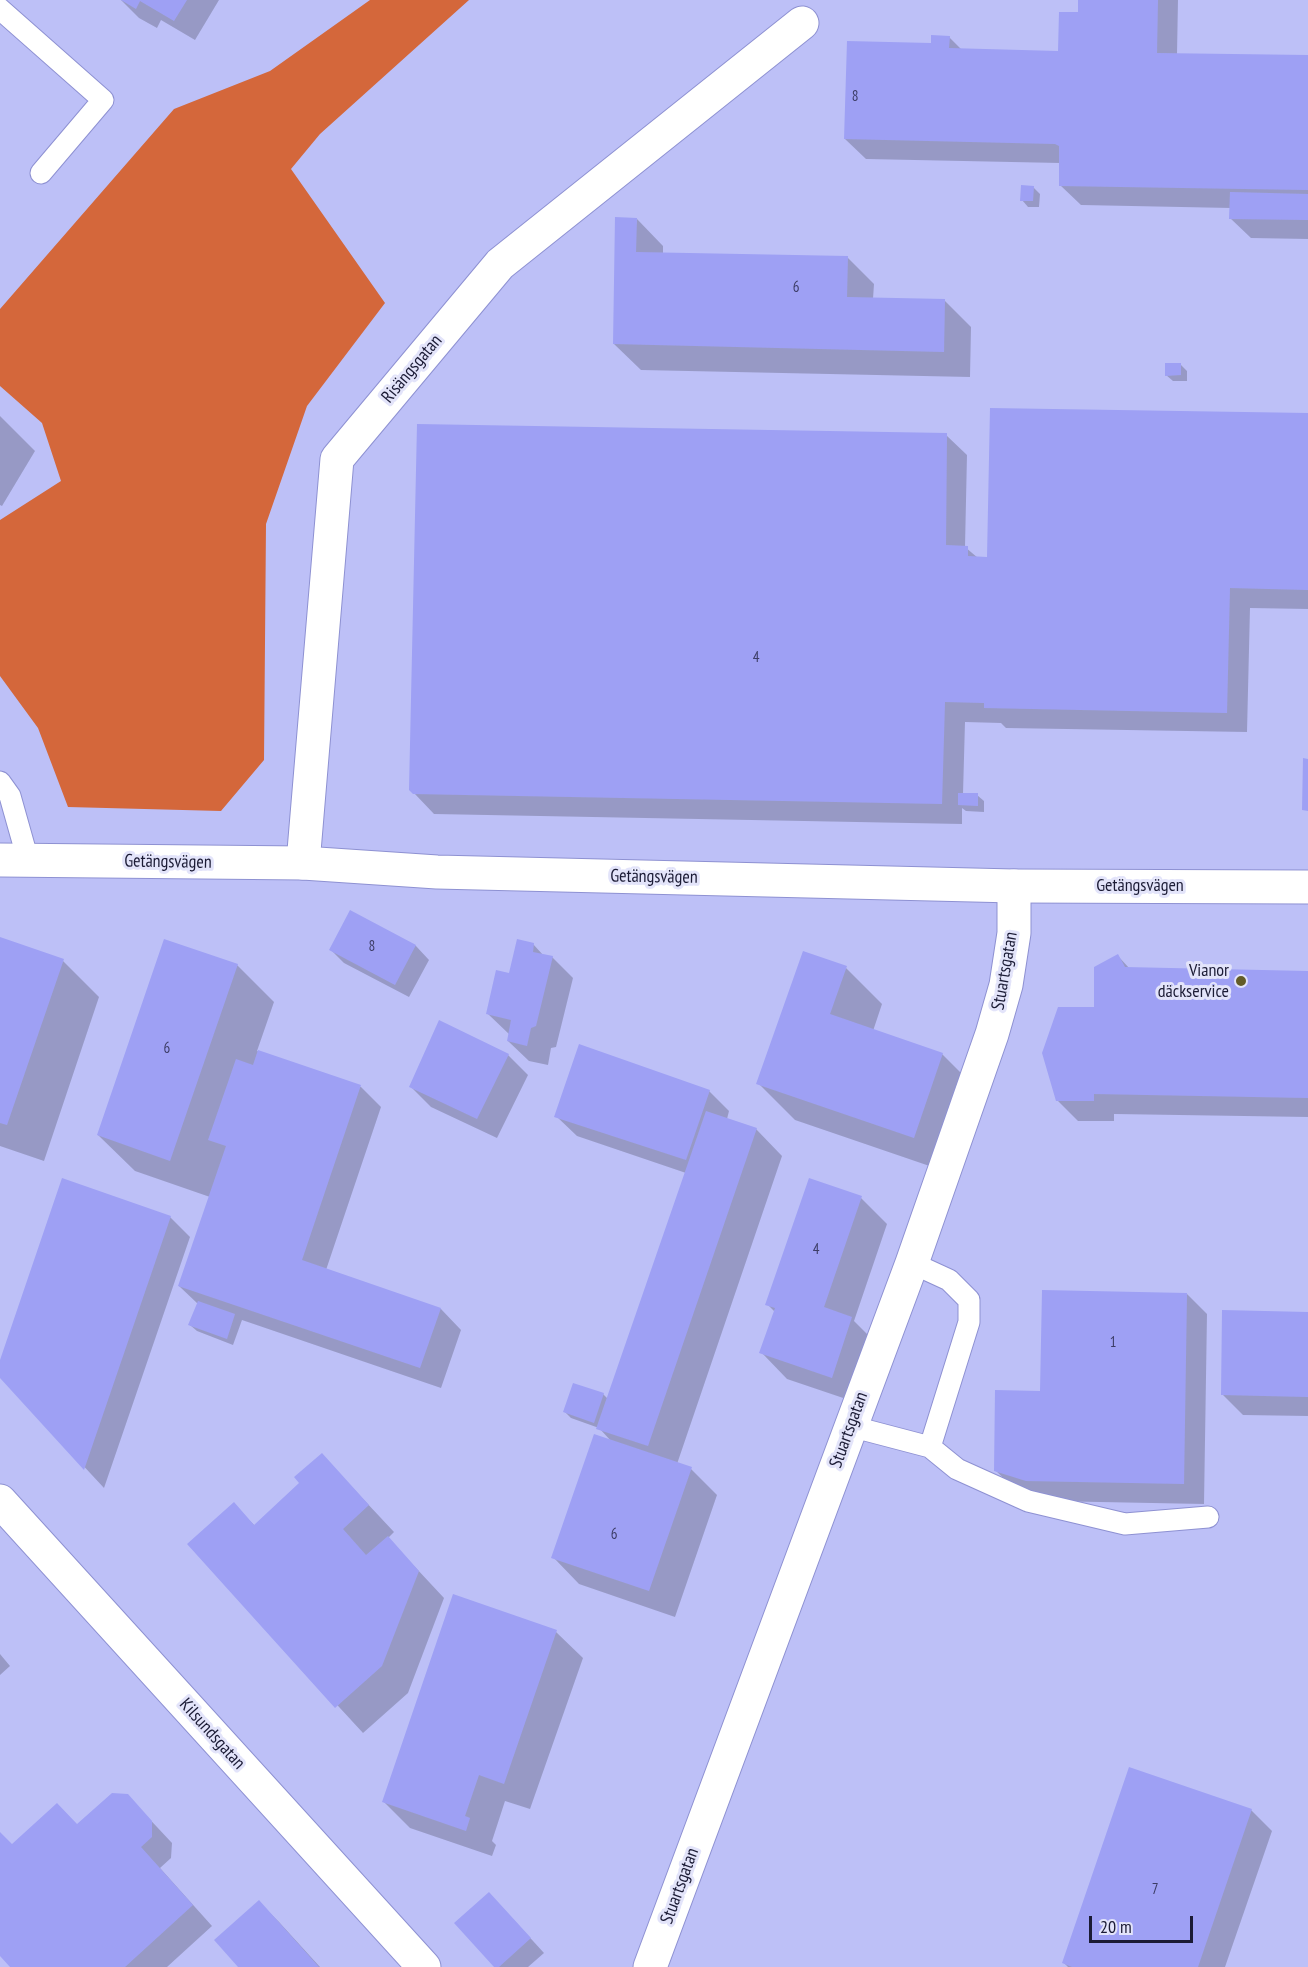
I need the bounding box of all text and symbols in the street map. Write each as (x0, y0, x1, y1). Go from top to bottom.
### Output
house number: 8 (852, 88, 858, 106)
house number: 6 (793, 279, 799, 297)
street label: Risängsgatan (377, 330, 447, 408)
house number: 4 (753, 649, 759, 667)
street label: Getängsvägen (124, 850, 212, 874)
street label: Getängsvägen (610, 865, 698, 889)
street label: Getängsvägen (1096, 875, 1184, 897)
street label: Stuartsgatan (987, 930, 1023, 1012)
house number: 8 (369, 938, 375, 956)
place label: Vianor däckservice (1158, 960, 1229, 1002)
marker: Vianor däckservice (1234, 974, 1248, 988)
house number: 6 (164, 1040, 170, 1058)
house number: 4 (813, 1241, 819, 1259)
house number: 1 (1110, 1334, 1116, 1352)
street label: Stuartsgatan (825, 1389, 873, 1471)
house number: 6 (611, 1526, 617, 1544)
street label: Kilsundsgatan (175, 1694, 249, 1774)
street label: Stuartsgatan (656, 1845, 704, 1927)
house number: 7 (1152, 1881, 1158, 1899)
scale bar (1092, 1904, 1196, 1942)
text: 20 m (1100, 1915, 1132, 1938)

